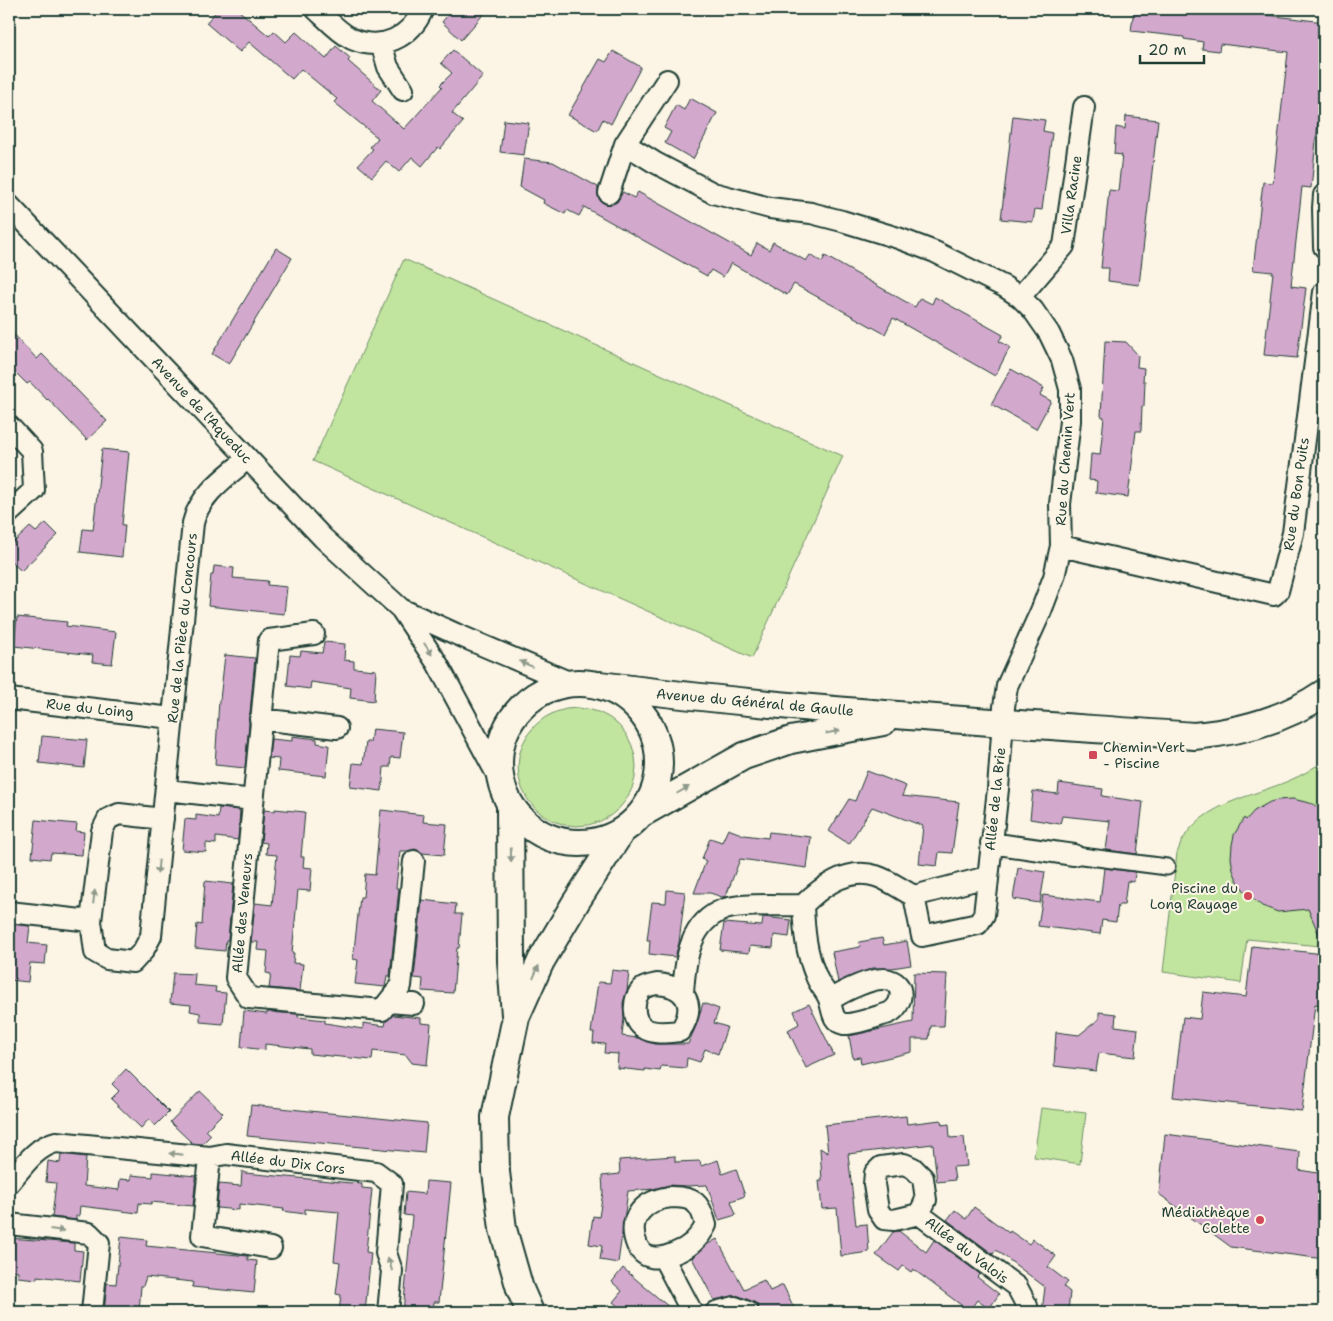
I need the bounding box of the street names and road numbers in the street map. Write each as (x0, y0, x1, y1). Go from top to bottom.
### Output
street label: Villa Racine (1057, 154, 1085, 236)
street label: Avenue de l'Aqueduc (148, 353, 256, 467)
street label: Rue du Chemin Vert (1051, 392, 1079, 526)
street label: Rue du Bon Puits (1279, 436, 1313, 552)
street label: Rue de la Pièce du Concours (163, 532, 201, 724)
street label: Avenue du Général de Gaulle (655, 684, 855, 720)
street label: Rue du Loing (45, 694, 135, 722)
street label: Allée de la Brie (981, 746, 1009, 852)
street label: Allée des Veneurs (228, 852, 256, 974)
street label: Allée du Dix Cors (230, 1146, 346, 1178)
street label: Allée du Valois (922, 1213, 1013, 1287)

